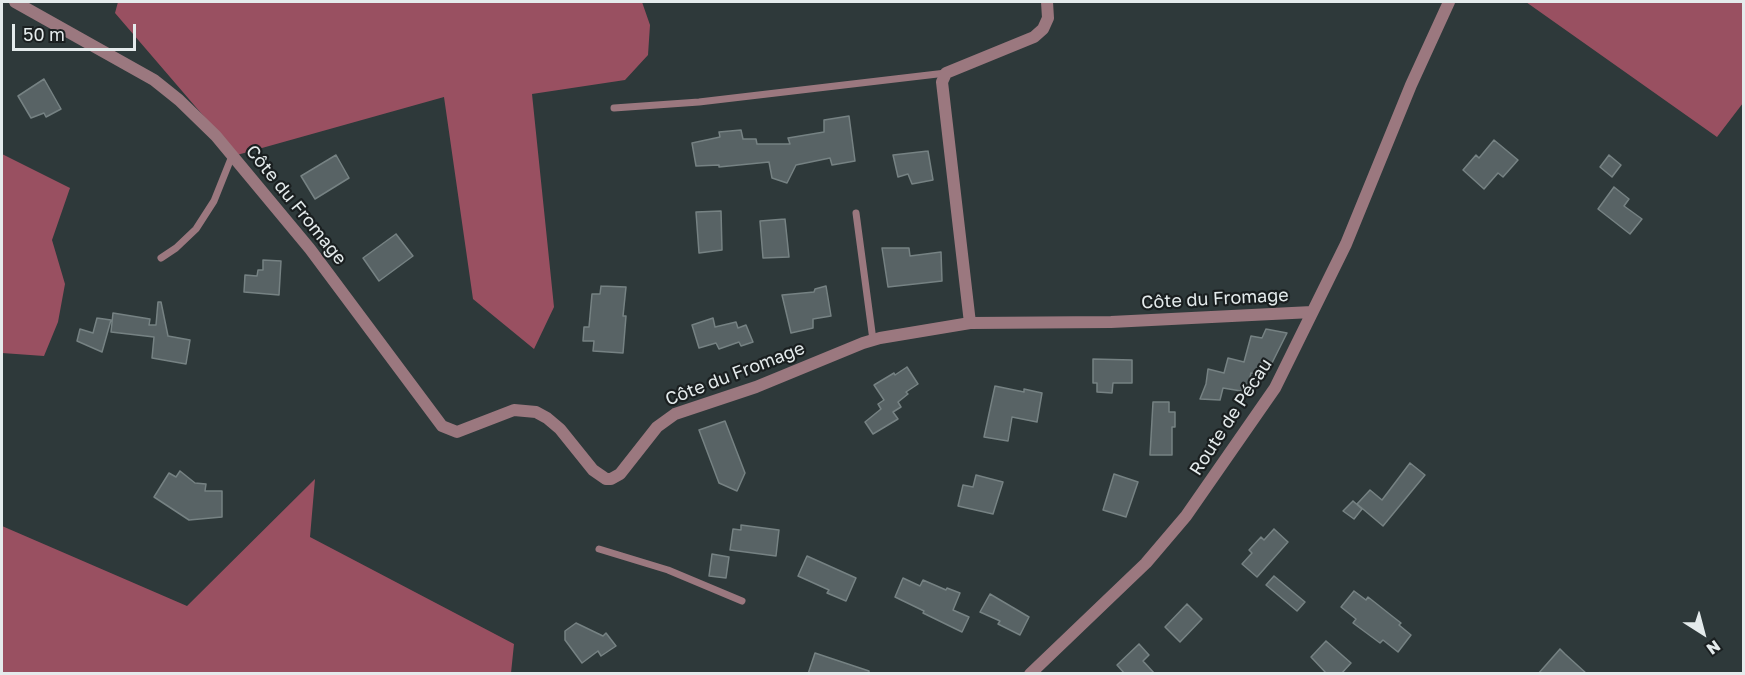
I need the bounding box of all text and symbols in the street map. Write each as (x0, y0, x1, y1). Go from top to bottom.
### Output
scale bar (15, 12, 140, 50)
text: 50 m (23, 23, 65, 45)
street label: Côte du Fromage (241, 141, 351, 269)
street label: Côte du Fromage (1141, 284, 1289, 314)
street label: Côte du Fromage (662, 337, 808, 411)
street label: Route de Pécau (1185, 355, 1277, 479)
north arrow (1673, 603, 1733, 663)
text: N (1703, 636, 1724, 659)

